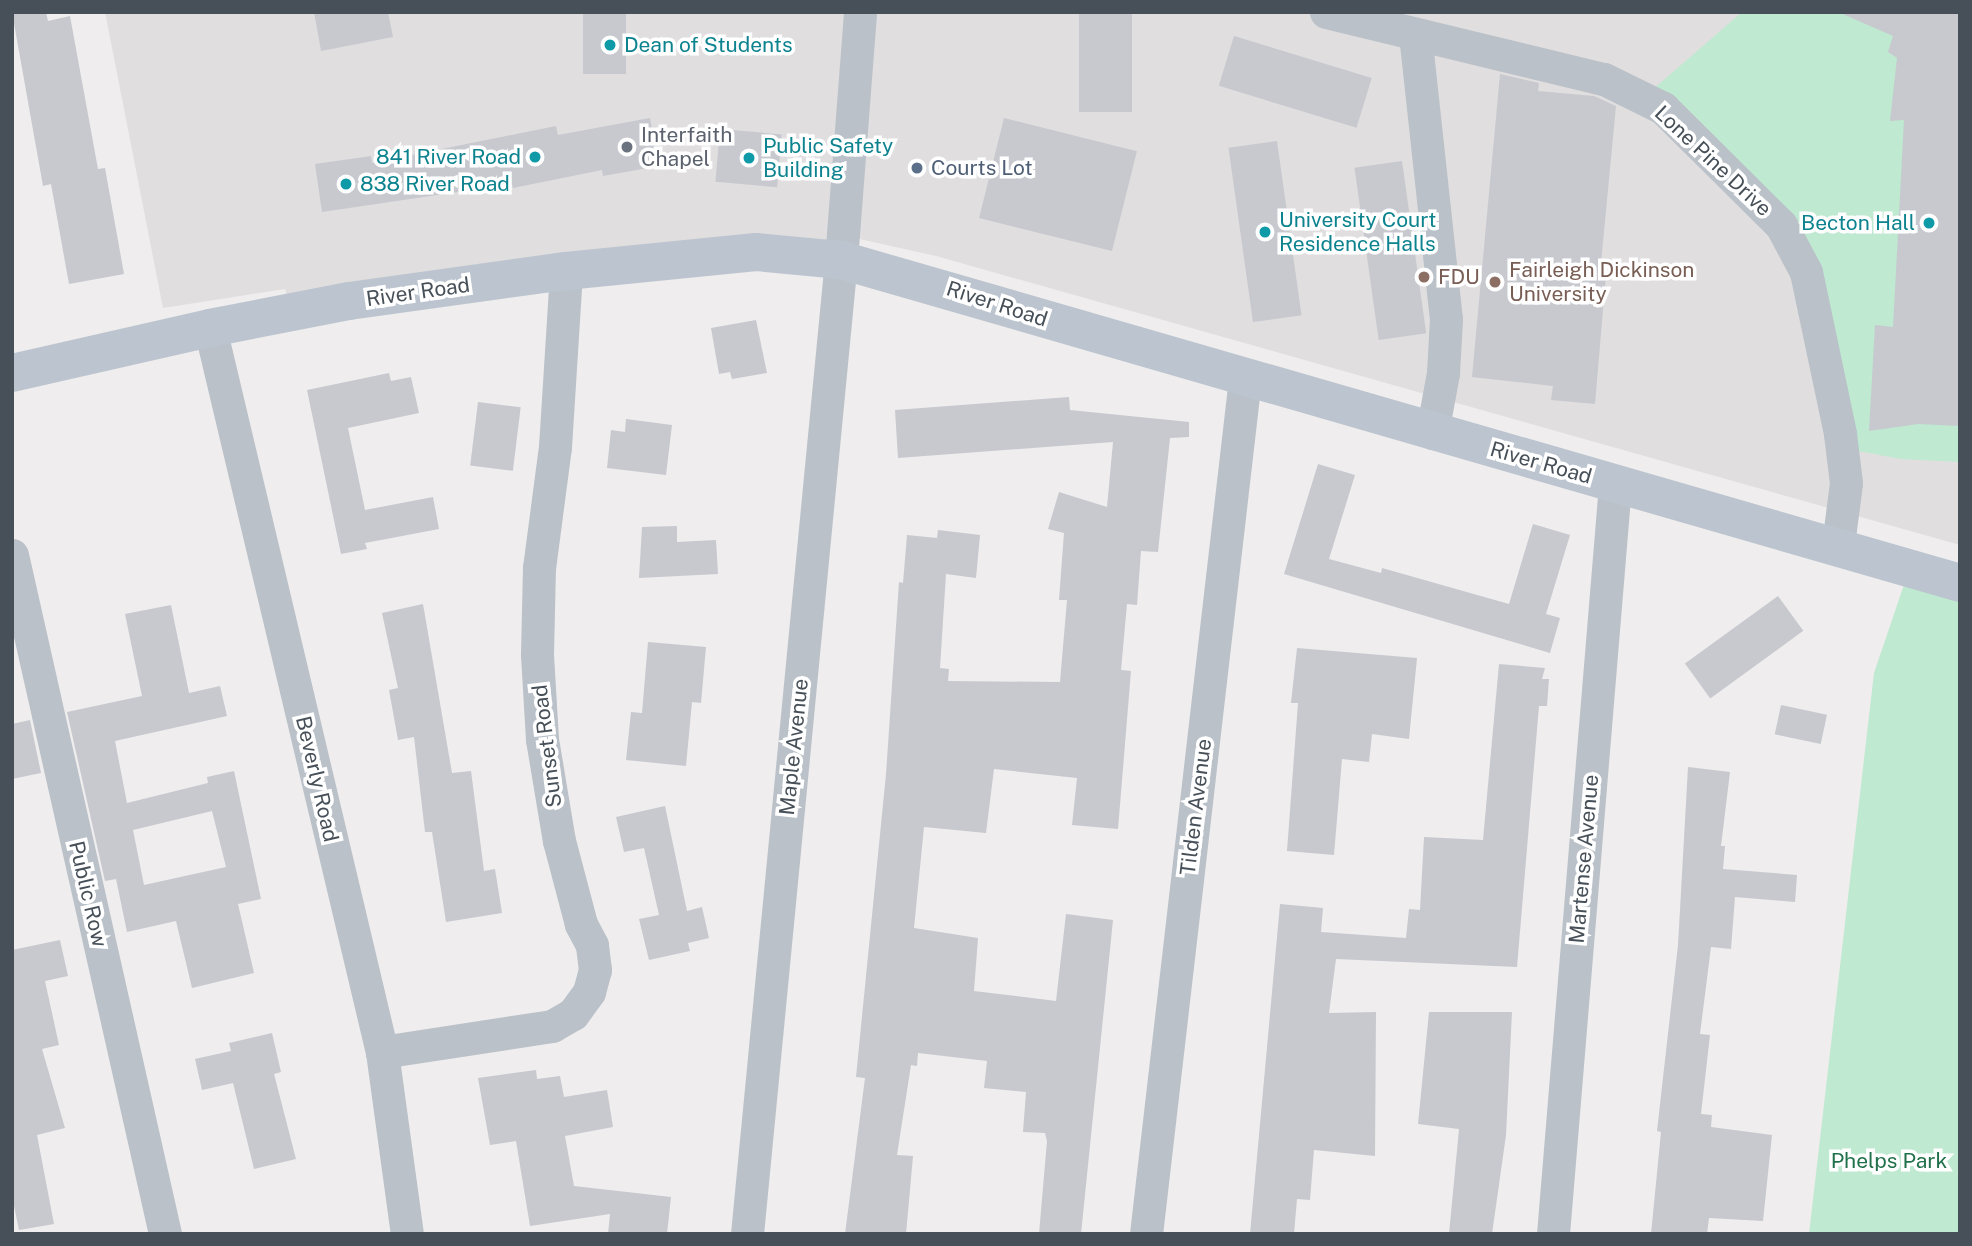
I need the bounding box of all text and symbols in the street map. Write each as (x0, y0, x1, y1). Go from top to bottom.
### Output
place label: Dean of Students (624, 32, 793, 58)
marker: Dean of Students (602, 37, 618, 53)
street label: Lone Pine Drive (1649, 100, 1777, 222)
place label: Interfaith Chapel (641, 122, 732, 172)
place label: Public Safety Building (763, 133, 893, 183)
marker: Interfaith Chapel (619, 139, 635, 155)
place label: 841 River Road (376, 144, 521, 170)
marker: 841 River Road (527, 149, 543, 165)
marker: Public Safety Building (741, 150, 757, 166)
place label: Courts Lot (931, 155, 1033, 181)
marker: Courts Lot (909, 160, 925, 176)
place label: 838 River Road (360, 171, 510, 197)
marker: 838 River Road (338, 176, 354, 192)
place label: University Court Residence Halls (1279, 207, 1436, 257)
place label: Becton Hall (1801, 210, 1915, 236)
marker: Becton Hall (1921, 215, 1937, 231)
marker: University Court Residence Halls (1257, 224, 1273, 240)
place label: Fairleigh Dickinson University (1509, 257, 1694, 307)
place label: FDU (1438, 264, 1480, 290)
marker: FDU (1416, 269, 1432, 285)
street label: River Road (364, 272, 472, 312)
marker: Fairleigh Dickinson University (1487, 274, 1503, 290)
street label: River Road (943, 276, 1051, 332)
street label: River Road (1487, 436, 1595, 490)
street label: Maple Avenue (774, 677, 814, 817)
street label: Sunset Road (527, 683, 567, 809)
street label: Beverly Road (290, 714, 344, 844)
street label: Tilden Avenue (1175, 737, 1217, 877)
street label: Martense Avenue (1564, 773, 1604, 945)
street label: Public Row (64, 839, 112, 949)
park label: Phelps Park (1831, 1148, 1947, 1174)

